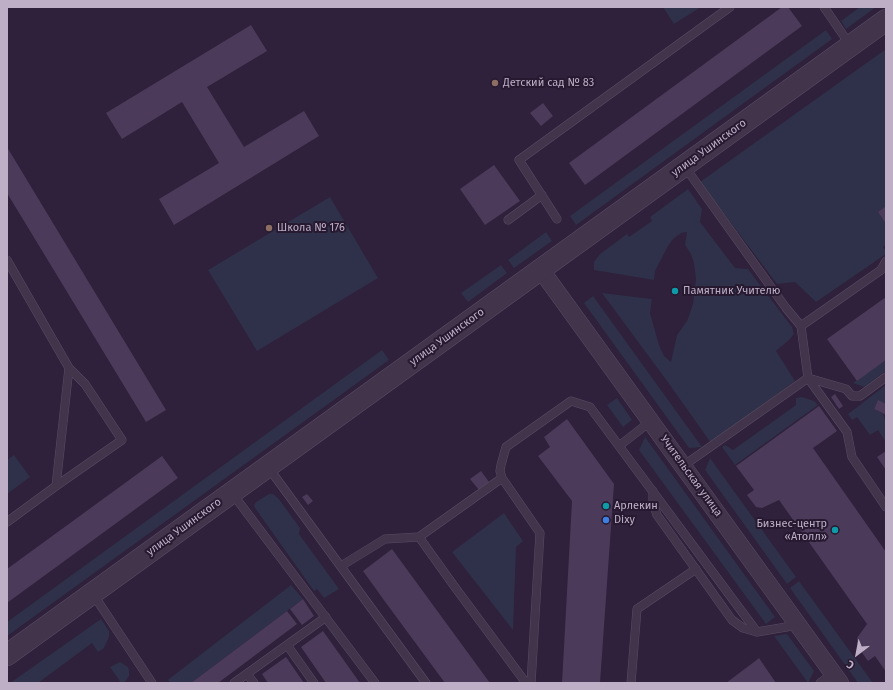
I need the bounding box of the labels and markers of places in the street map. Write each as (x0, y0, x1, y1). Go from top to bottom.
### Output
place label: Детский сад № 83 (503, 76, 594, 90)
marker: Детский сад № 83 (490, 78, 500, 88)
place label: Школа № 176 (277, 221, 345, 235)
marker: Школа № 176 (264, 223, 274, 233)
place label: Памятник Учителю (683, 284, 780, 298)
marker: Памятник Учителю (670, 286, 680, 296)
place label: Арлекин (614, 499, 658, 513)
marker: Арлекин (601, 501, 611, 511)
place label: Dixy (614, 513, 635, 527)
marker: Dixy (601, 515, 611, 525)
place label: Бизнес-центр «Атолл» (756, 517, 827, 543)
marker: Бизнес-центр «Атолл» (830, 525, 840, 535)

